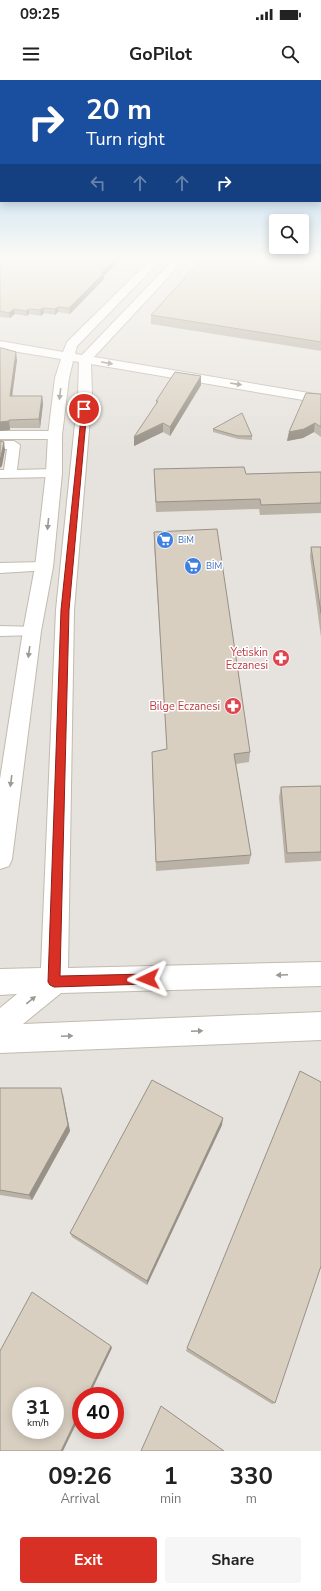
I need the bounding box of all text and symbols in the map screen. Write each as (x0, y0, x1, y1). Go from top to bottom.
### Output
text: 09:25 (20, 4, 60, 24)
text: GoPilot (129, 42, 192, 66)
icon: menu (20, 43, 42, 65)
icon: search (279, 43, 301, 65)
text: 20 m (86, 91, 152, 129)
icon: right (20, 96, 72, 148)
text: Turn right (86, 127, 165, 151)
icon: left (87, 172, 109, 194)
icon: ahead (129, 172, 151, 194)
icon: ahead (171, 172, 193, 194)
icon: right (213, 172, 235, 194)
map controls (269, 214, 309, 254)
button: search (269, 214, 309, 254)
one-way arrow (101, 360, 114, 366)
one-way arrow (230, 382, 242, 388)
one-way arrow (57, 388, 63, 400)
pin (67, 392, 101, 426)
icon: arrive (73, 398, 95, 420)
one-way arrow (45, 517, 52, 530)
supermarket icon: BiM (155, 530, 175, 550)
place label: BiM (178, 534, 194, 546)
supermarket icon: BİM (183, 556, 203, 576)
place label: BİM (206, 560, 222, 572)
place label: Yetiskin Eczanesi (226, 645, 268, 673)
one-way arrow (26, 646, 32, 658)
pharmacy icon: Yetiskin Eczanesi (271, 648, 291, 668)
pharmacy icon: Bilge Eczanesi (223, 696, 243, 716)
place label: Bilge Eczanesi (149, 699, 220, 714)
one-way arrow (8, 775, 14, 787)
position arrow (127, 958, 169, 1000)
one-way arrow (275, 972, 288, 978)
one-way arrow (25, 996, 36, 1005)
one-way arrow (191, 1028, 204, 1034)
one-way arrow (61, 1033, 74, 1039)
speed limit sign: 40 (72, 1387, 124, 1439)
text: 31 (26, 1394, 50, 1421)
text: km/h (27, 1416, 49, 1430)
text: 09:26 (48, 1460, 112, 1492)
text: 1 (163, 1460, 178, 1492)
text: 330 (230, 1460, 273, 1492)
text: Arrival (60, 1490, 100, 1508)
text: min (160, 1490, 181, 1508)
text: m (246, 1490, 257, 1508)
button: Exit (20, 1537, 157, 1583)
button: Share (165, 1537, 301, 1583)

